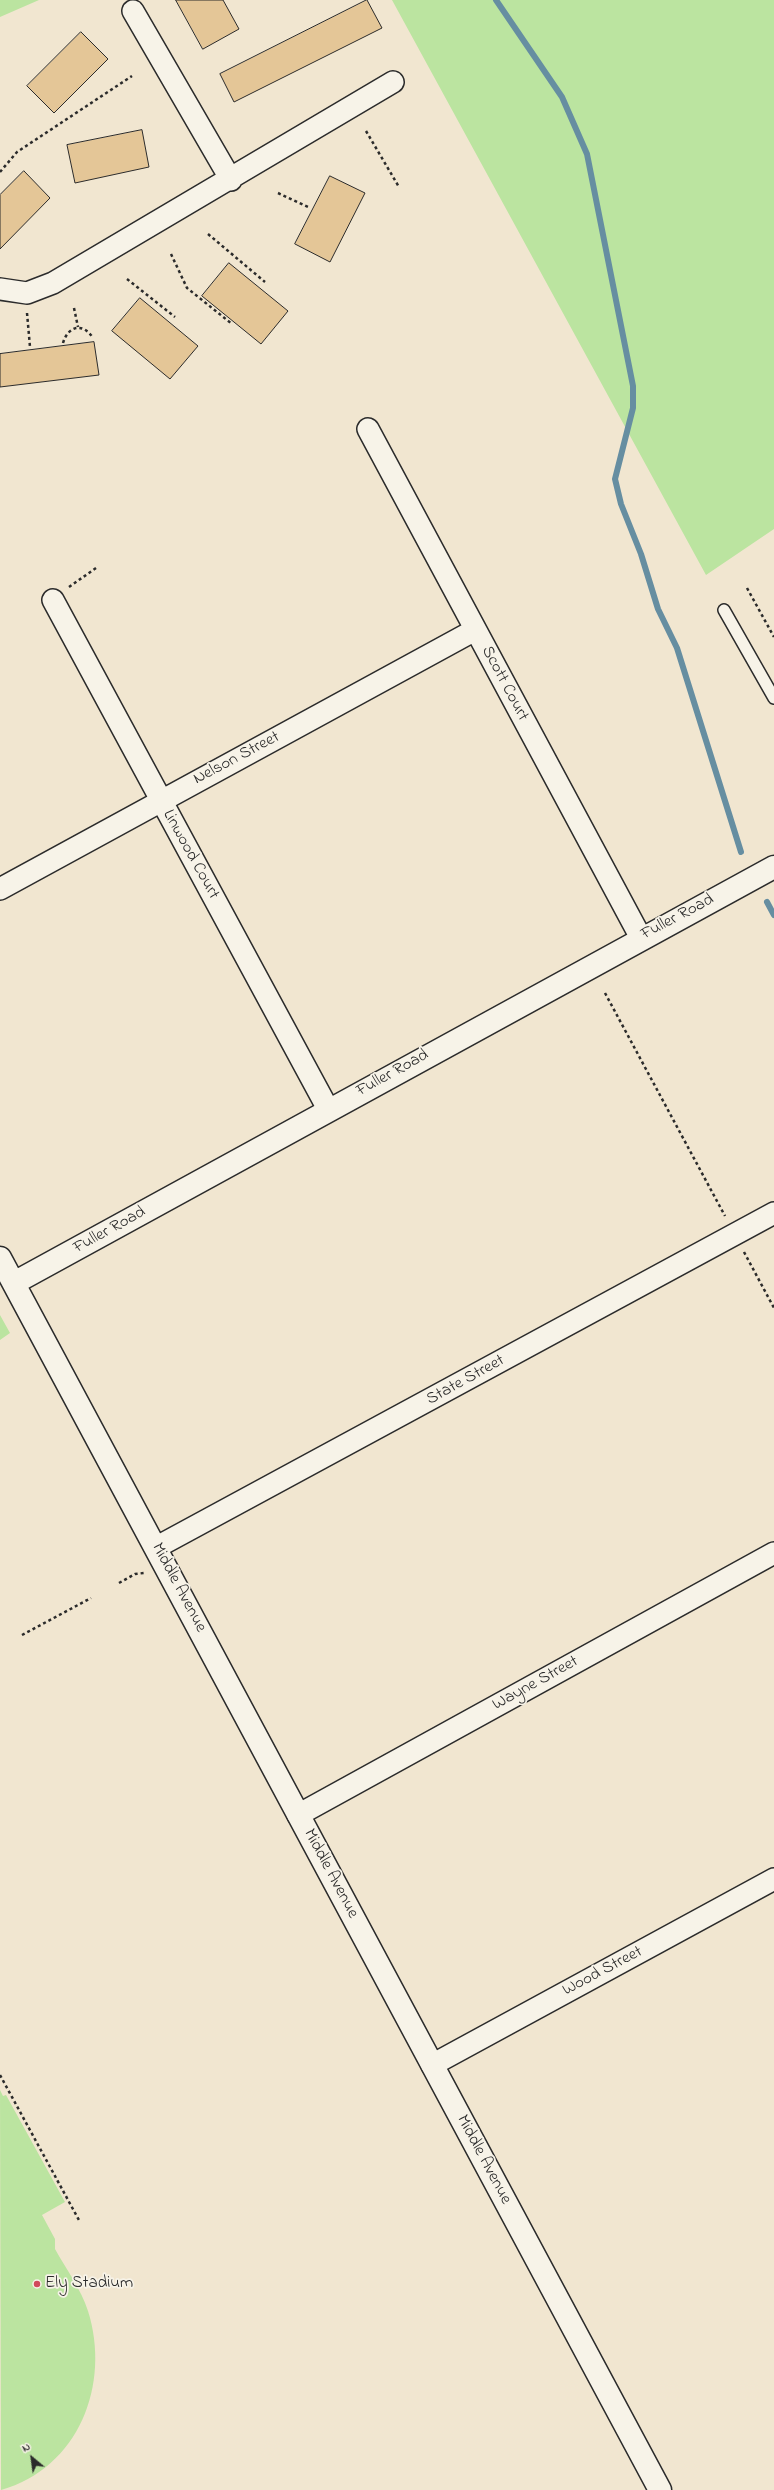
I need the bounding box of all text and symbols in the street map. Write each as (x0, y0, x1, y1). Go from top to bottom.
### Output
street label: Scott Court (476, 643, 532, 725)
street label: Nelson Street (190, 728, 284, 790)
street label: Linwood Court (157, 807, 223, 903)
street label: Fuller Road (638, 890, 718, 946)
street label: Fuller Road (353, 1046, 433, 1102)
street label: Fuller Road (70, 1203, 150, 1259)
street label: State Street (423, 1351, 509, 1411)
street label: Middle Avenue (146, 1540, 210, 1636)
street label: Wayne Street (490, 1652, 582, 1716)
street label: Middle Avenue (298, 1826, 362, 1922)
street label: Wood Street (560, 1942, 646, 2002)
street label: Middle Avenue (451, 2112, 515, 2208)
place label: Ely Stadium (45, 2274, 133, 2294)
marker: Ely Stadium (32, 2279, 42, 2289)
north arrow (12, 2438, 52, 2478)
text: N (19, 2439, 33, 2456)

